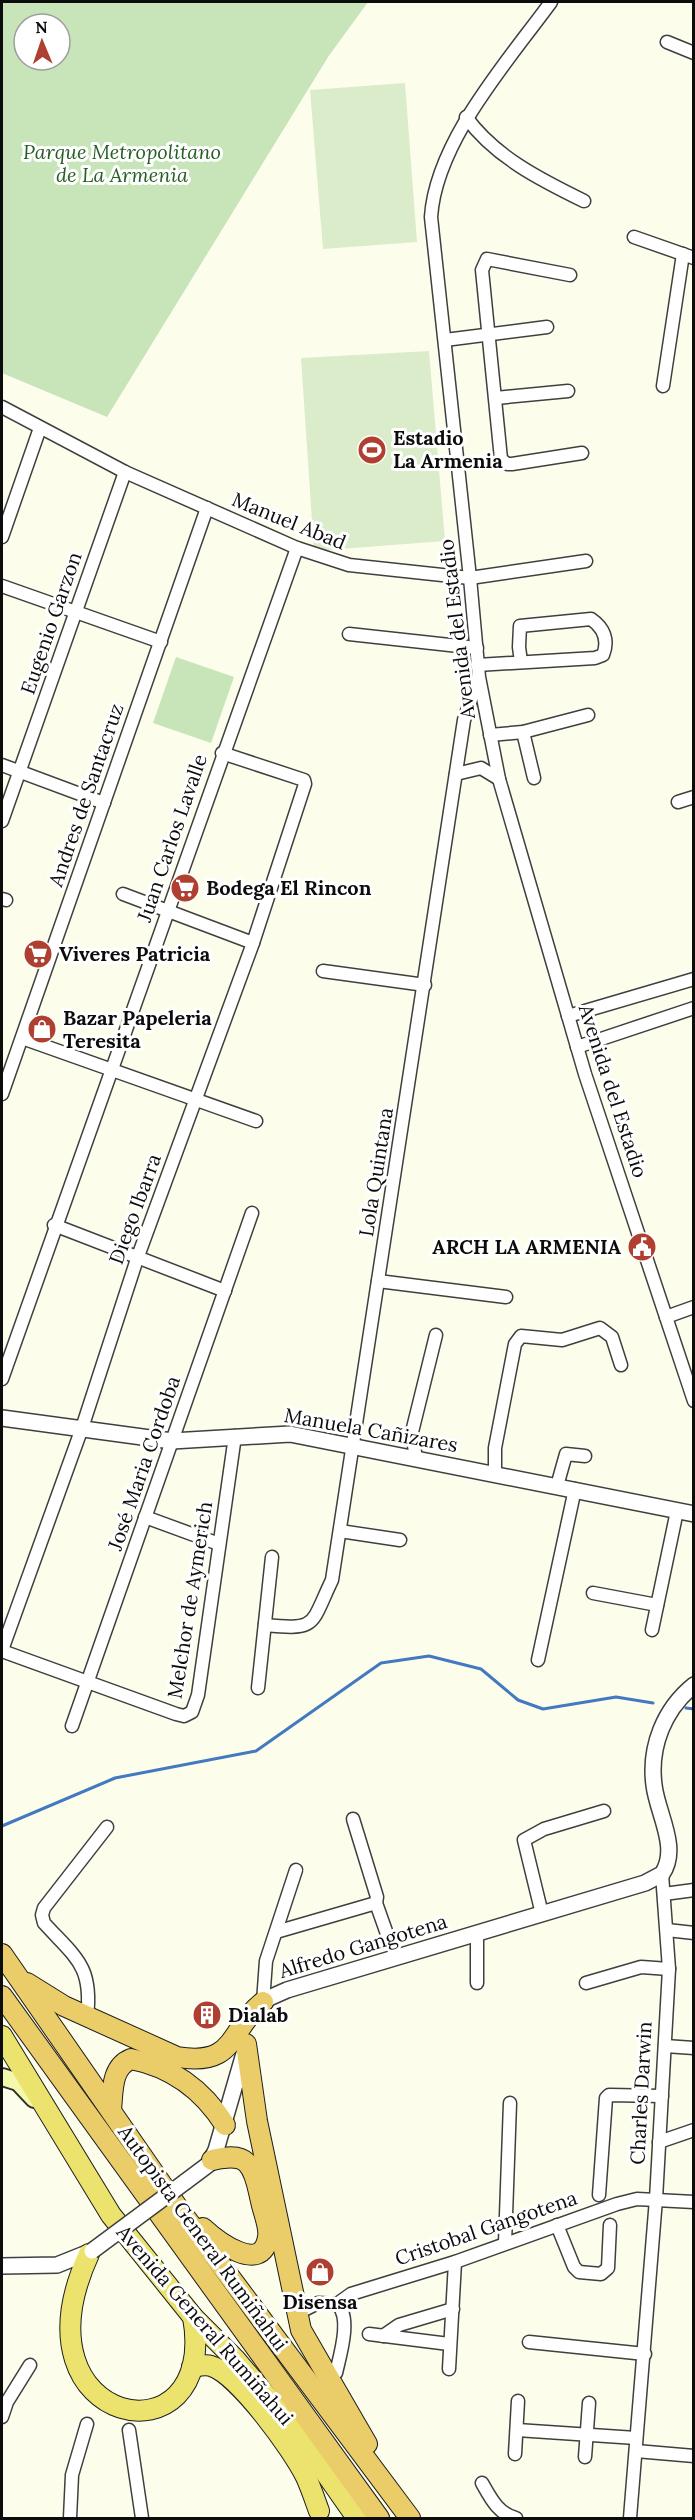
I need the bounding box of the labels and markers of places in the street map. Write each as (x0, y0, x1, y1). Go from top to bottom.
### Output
place label: Estadio La Armenia (393, 425, 503, 473)
sports icon: Estadio La Armenia (356, 434, 388, 466)
supermarket icon: Bodega El Rincon (169, 872, 201, 904)
place label: Bodega El Rincon (206, 875, 372, 900)
supermarket icon: Viveres Patricia (22, 938, 54, 970)
place label: Viveres Patricia (59, 941, 211, 966)
place label: Bazar Papeleria Teresita (63, 1005, 212, 1053)
shop icon: Bazar Papeleria Teresita (26, 1013, 58, 1045)
public building icon: ARCH LA ARMENIA (626, 1231, 658, 1263)
place label: ARCH LA ARMENIA (432, 1234, 622, 1259)
building icon: Dialab (191, 1999, 223, 2031)
place label: Dialab (228, 2002, 288, 2027)
shop icon: Disensa (304, 2256, 336, 2288)
place label: Disensa (282, 2289, 358, 2314)

